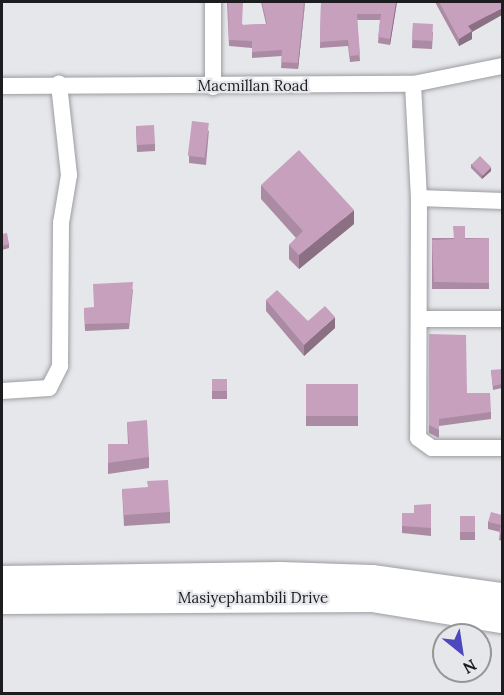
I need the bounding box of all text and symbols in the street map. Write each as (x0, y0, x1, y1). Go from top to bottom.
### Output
street label: Macmillan Road (198, 77, 308, 95)
street label: Masiyephambili Drive (178, 589, 328, 607)
north arrow (432, 623, 492, 683)
text: N (460, 655, 480, 679)

